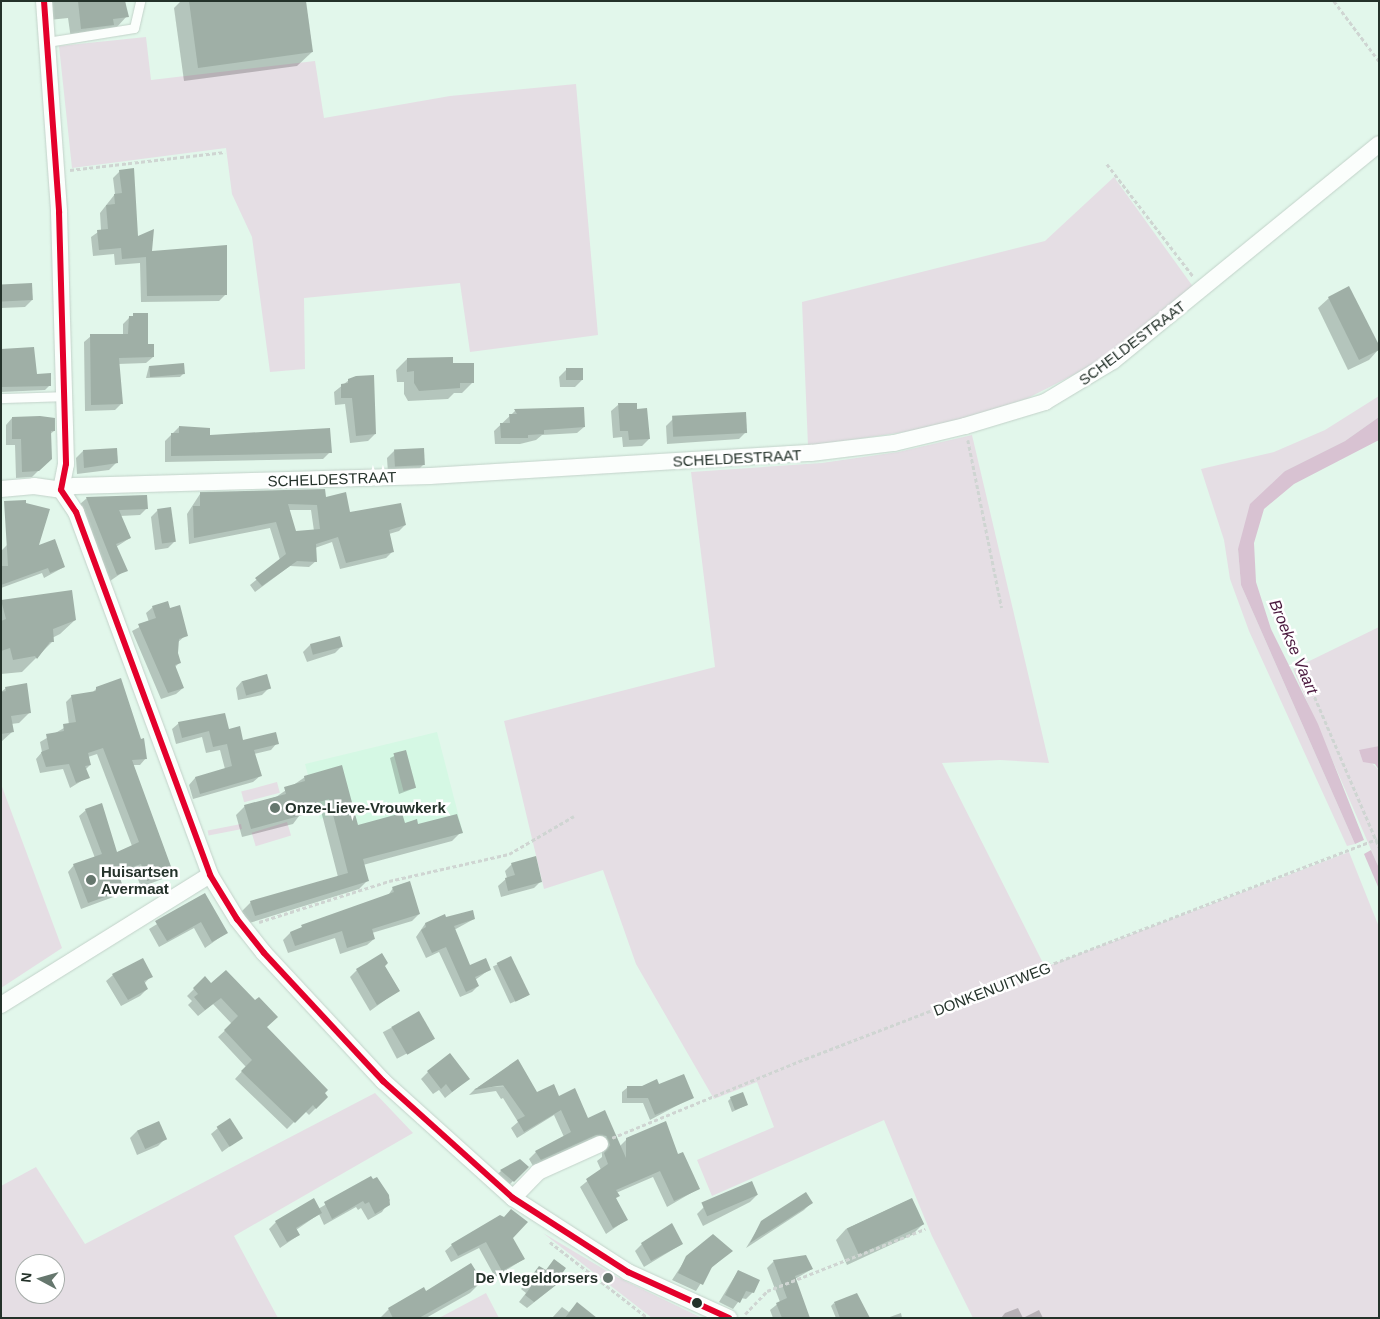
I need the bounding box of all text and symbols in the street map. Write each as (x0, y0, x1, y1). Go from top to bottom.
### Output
street label: SCHELDESTRAAT (1075, 297, 1189, 389)
street label: SCHELDESTRAAT (672, 446, 802, 470)
street label: SCHELDESTRAAT (267, 468, 397, 490)
water label: Broekse Vaart (1264, 597, 1322, 697)
place label: Onze-Lieve-Vrouwkerk (285, 799, 446, 817)
marker: Onze-Lieve-Vrouwkerk (269, 802, 281, 814)
place label: Huisartsen Avermaat (101, 862, 179, 897)
marker: Huisartsen Avermaat (85, 874, 97, 886)
street label: DONKENUITWEG (931, 958, 1053, 1020)
north arrow (15, 1254, 65, 1304)
place label: De Vlegeldorsers (475, 1269, 598, 1287)
text: N (18, 1272, 35, 1283)
marker: De Vlegeldorsers (602, 1272, 614, 1284)
unlabelled marker (692, 1298, 702, 1308)

